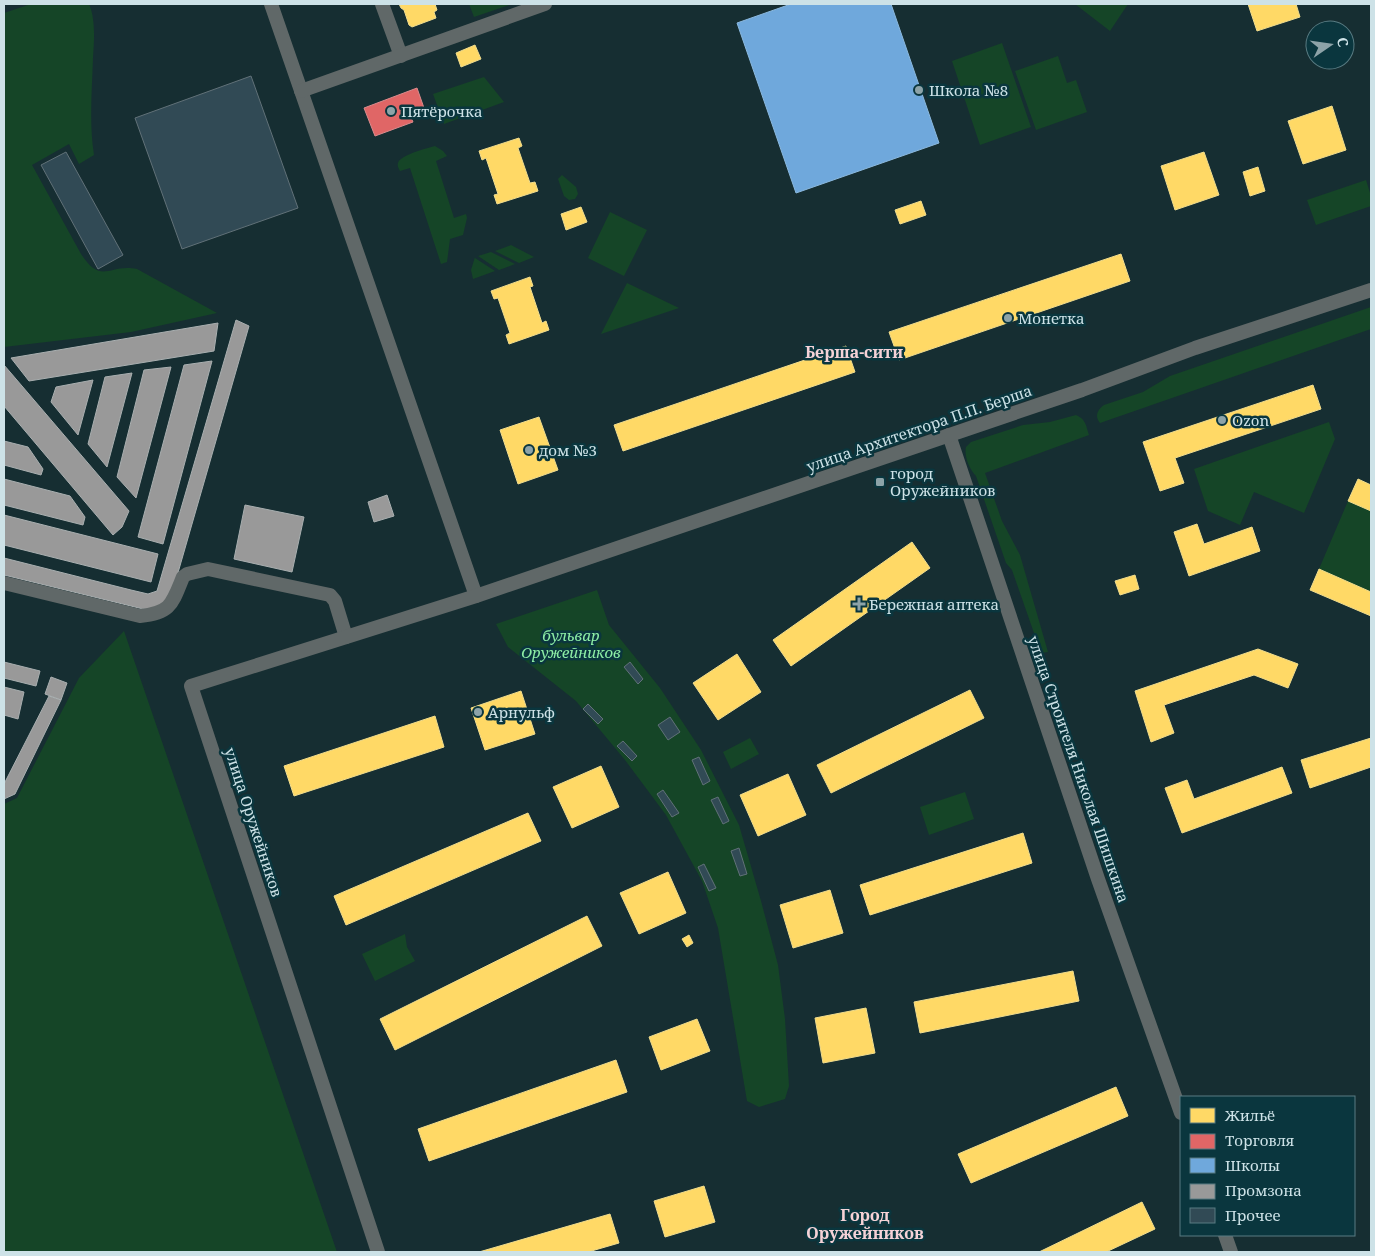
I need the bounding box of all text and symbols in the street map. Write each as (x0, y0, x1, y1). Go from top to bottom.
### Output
north arrow (1305, 20, 1355, 70)
text: С (1333, 35, 1353, 49)
place label: Школа №8 (929, 80, 1008, 100)
marker: Школа №8 (913, 84, 925, 96)
place label: Пятёрочка (401, 101, 482, 121)
marker: Пятёрочка (385, 105, 397, 117)
place label: Монетка (1018, 308, 1084, 328)
marker: Монетка (1002, 312, 1014, 324)
district label: Берша-сити (805, 341, 903, 363)
street label: улица Архитектора П.П. Берша (804, 380, 1034, 476)
place label: Ozon (1232, 410, 1269, 430)
marker: Ozon (1216, 414, 1228, 426)
place label: дом №3 (539, 440, 597, 460)
marker: дом №3 (523, 444, 535, 456)
place label: город Оружейников (890, 463, 995, 500)
marker: город Оружейников (874, 476, 886, 488)
place label: Бережная аптека (869, 594, 999, 614)
marker: Бережная аптека (853, 598, 865, 610)
park label: бульвар Оружейников (521, 625, 621, 662)
street label: улица Строителя Николая Шишкина (1024, 633, 1134, 905)
place label: Арнульф (488, 702, 555, 722)
marker: Арнульф (472, 706, 484, 718)
street label: улица Оружейников (220, 745, 288, 899)
legend (1180, 1096, 1355, 1236)
text: Жильё (1224, 1105, 1275, 1125)
text: Торговля (1225, 1130, 1294, 1150)
text: Школы (1225, 1155, 1280, 1175)
text: Промзона (1225, 1180, 1302, 1200)
district label: Город Оружейников (806, 1204, 924, 1244)
text: Прочее (1225, 1205, 1281, 1225)

